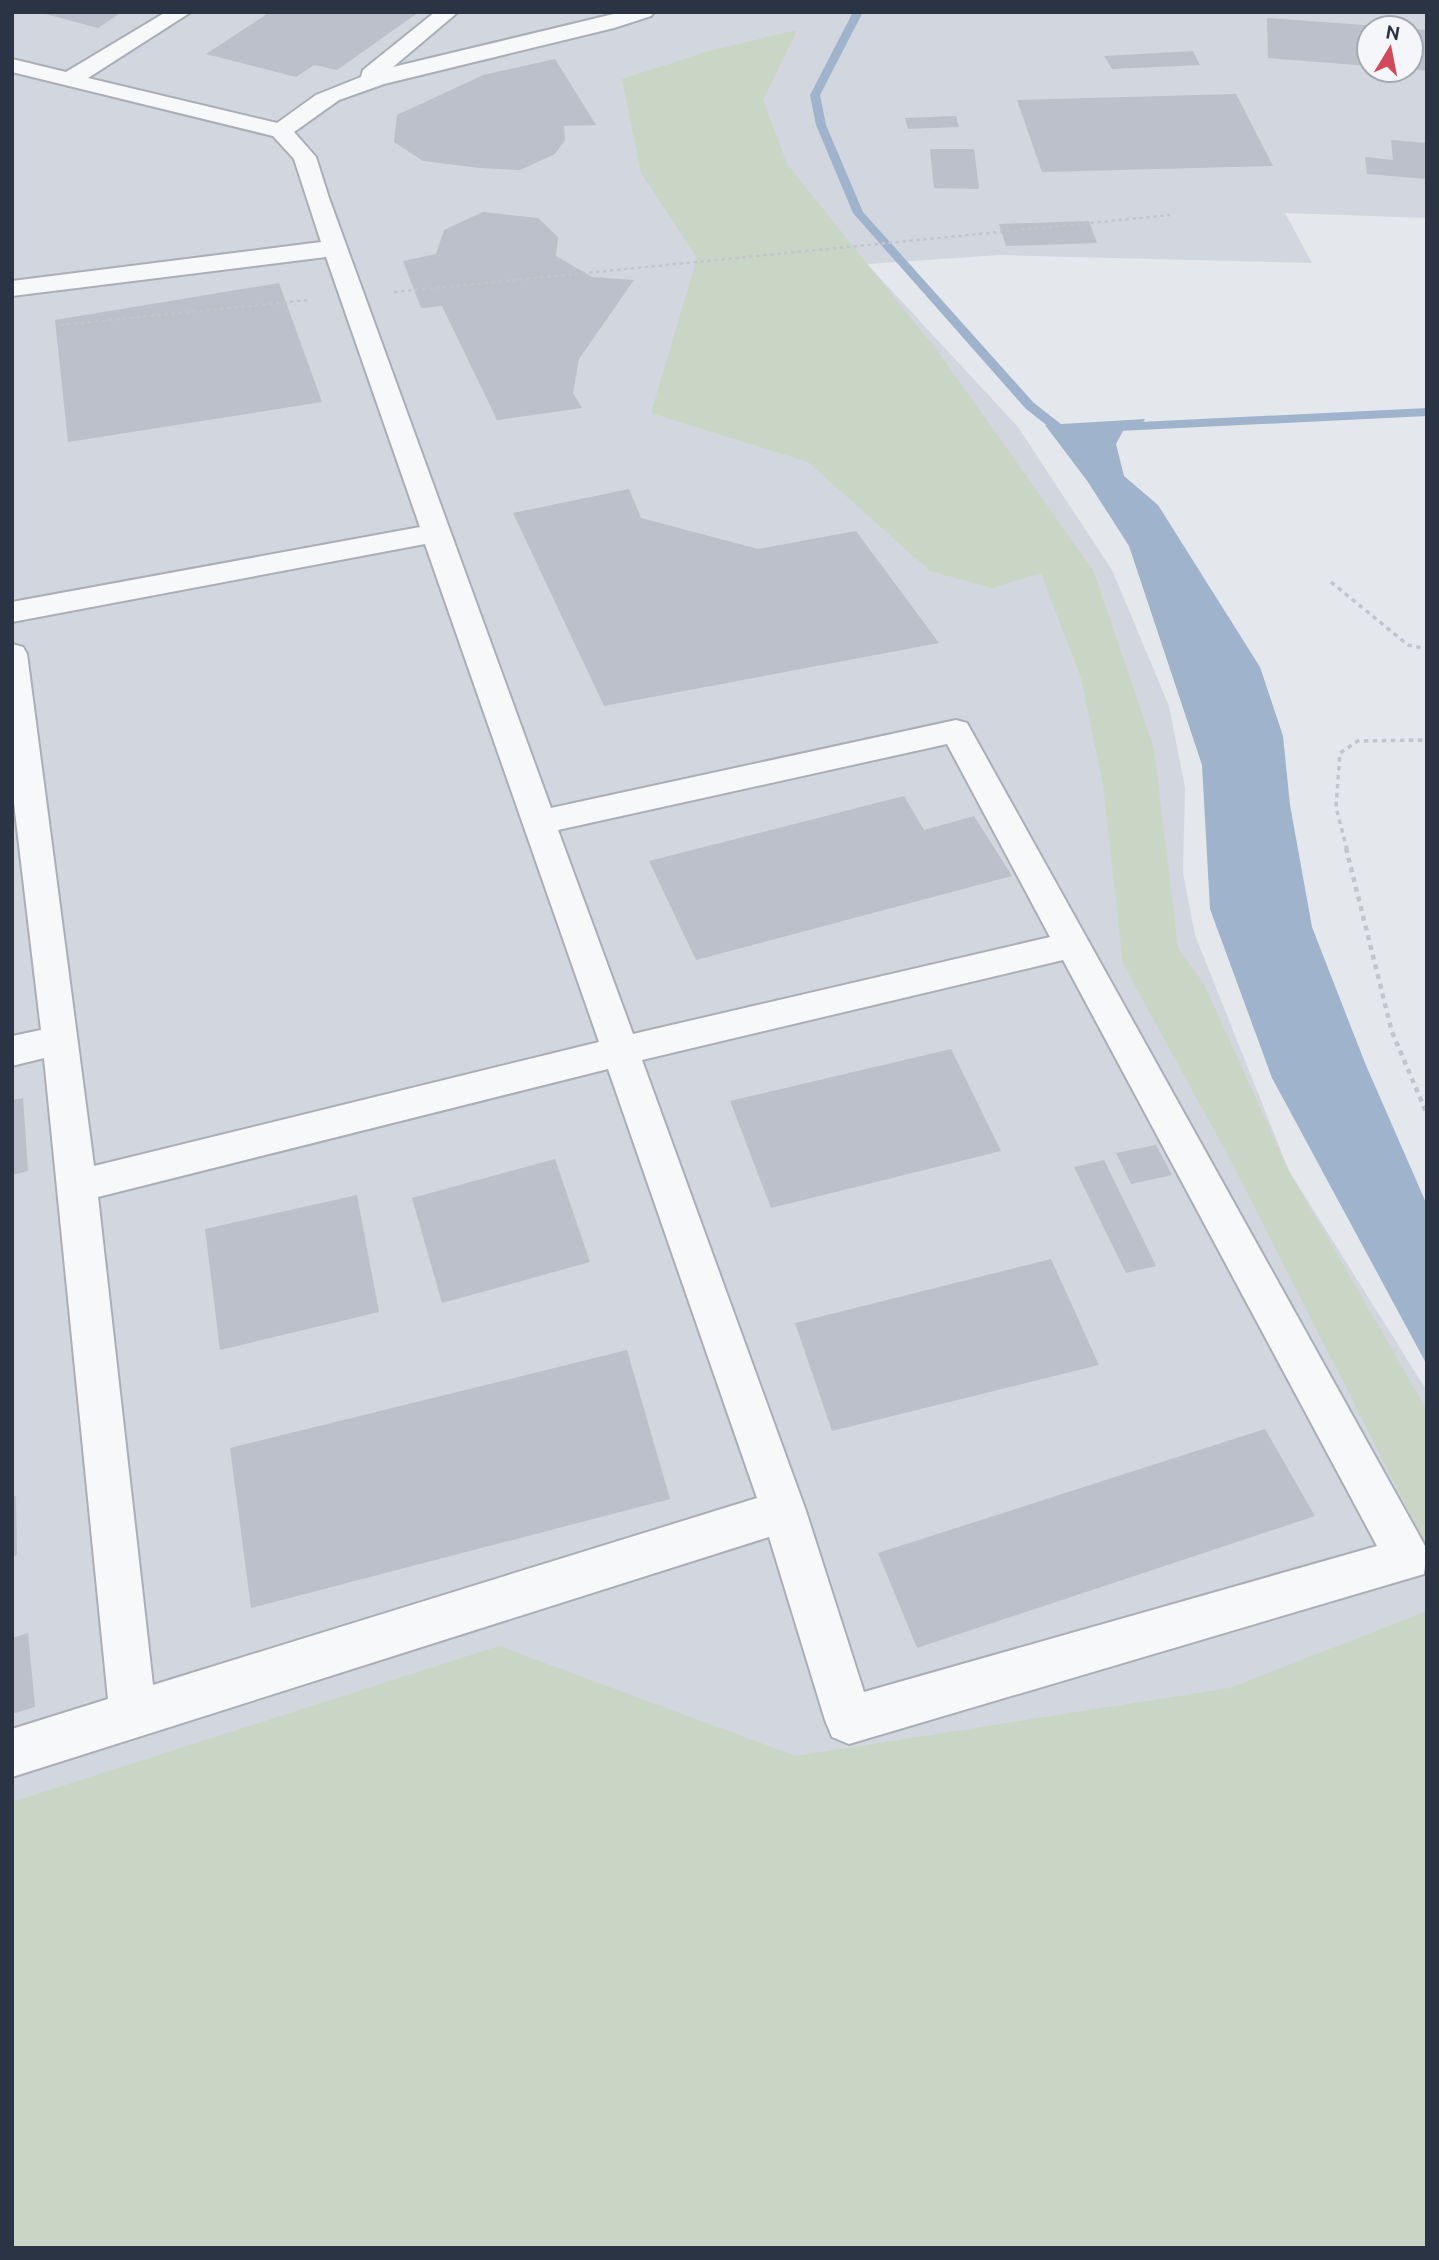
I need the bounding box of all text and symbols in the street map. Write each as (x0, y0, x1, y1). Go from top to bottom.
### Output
north arrow (1355, 14, 1425, 84)
text: N (1384, 20, 1402, 44)

